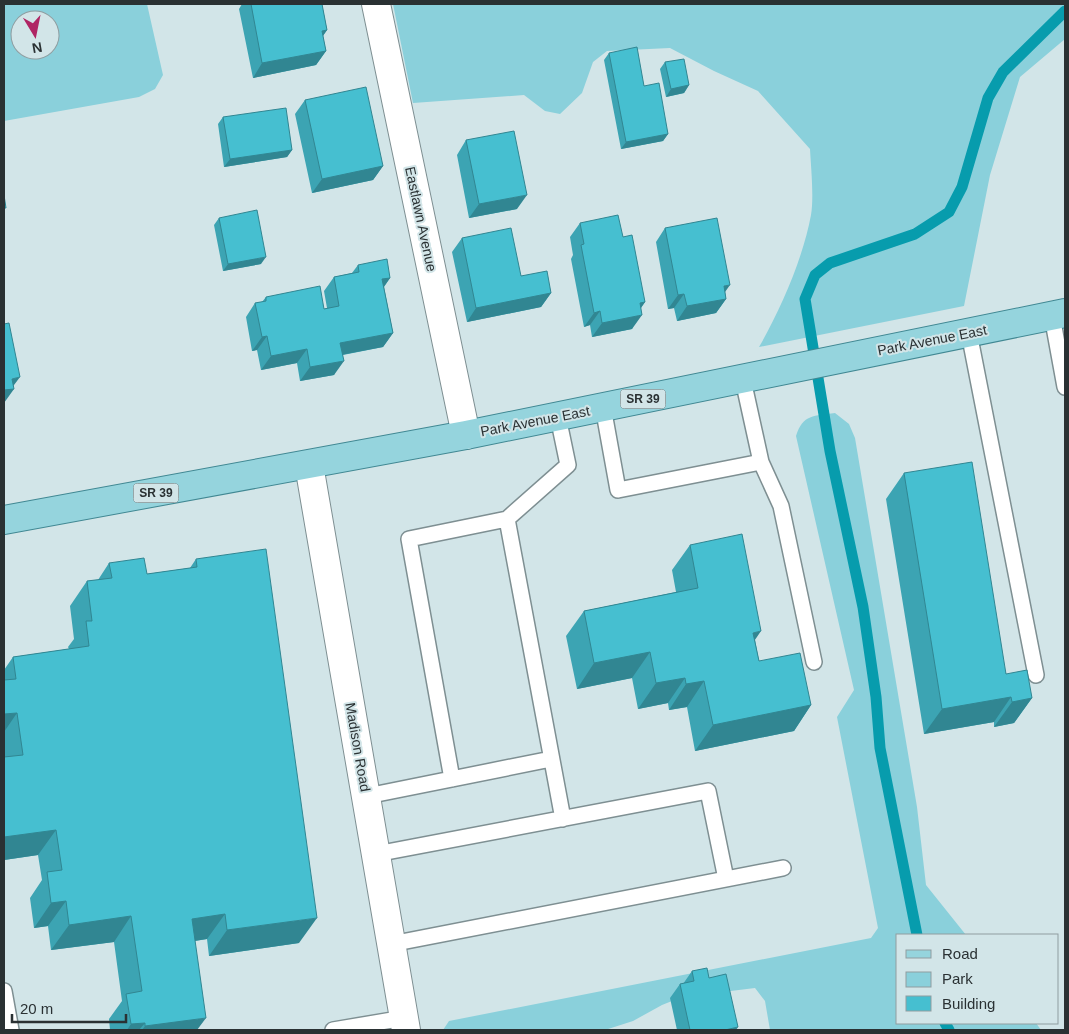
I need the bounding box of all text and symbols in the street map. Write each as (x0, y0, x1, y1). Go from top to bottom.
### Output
north arrow (10, 10, 60, 60)
text: N (31, 39, 44, 57)
street label: Eastlawn Avenue (402, 165, 440, 273)
street label: Park Avenue East (876, 322, 988, 358)
road number: SR 39 (620, 389, 666, 408)
street label: Park Avenue East (479, 403, 591, 439)
road number: SR 39 (134, 483, 178, 502)
street label: Madison Road (342, 701, 374, 793)
legend (896, 934, 1059, 1024)
text: Road (942, 945, 978, 962)
text: Park (942, 970, 973, 987)
scale bar (12, 992, 126, 1024)
text: Building (942, 995, 995, 1012)
text: 20 m (20, 1000, 53, 1017)

